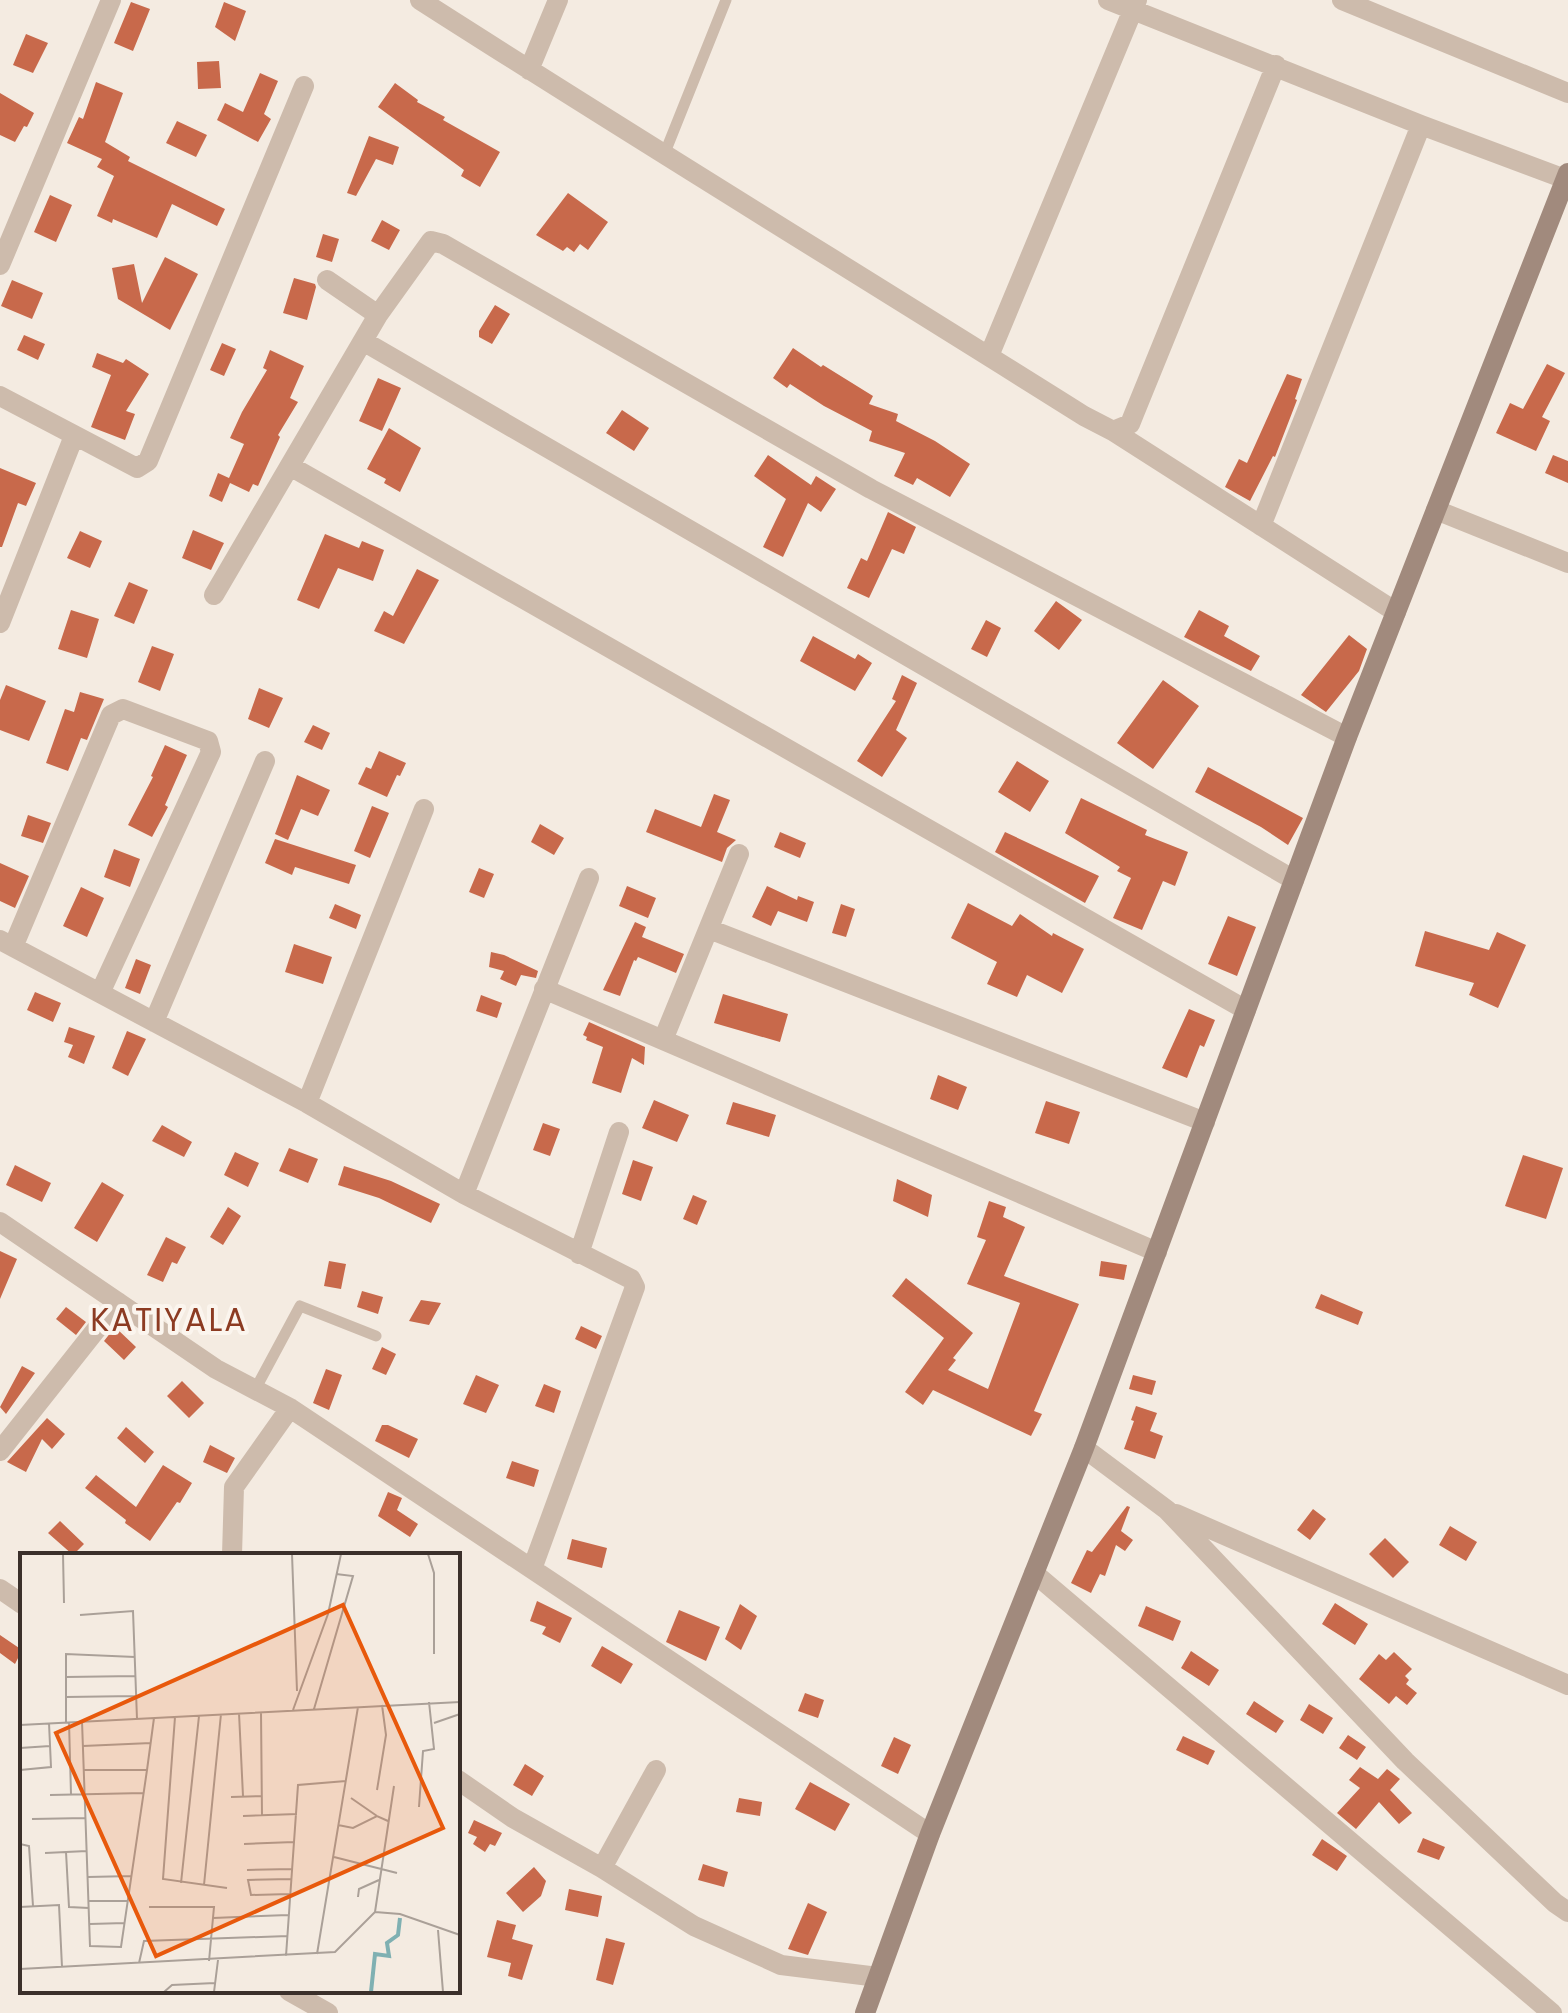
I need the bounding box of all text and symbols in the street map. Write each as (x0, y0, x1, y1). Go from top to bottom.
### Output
district label: KATIYALA (90, 1297, 248, 1342)
inset map (20, 1553, 460, 1993)

